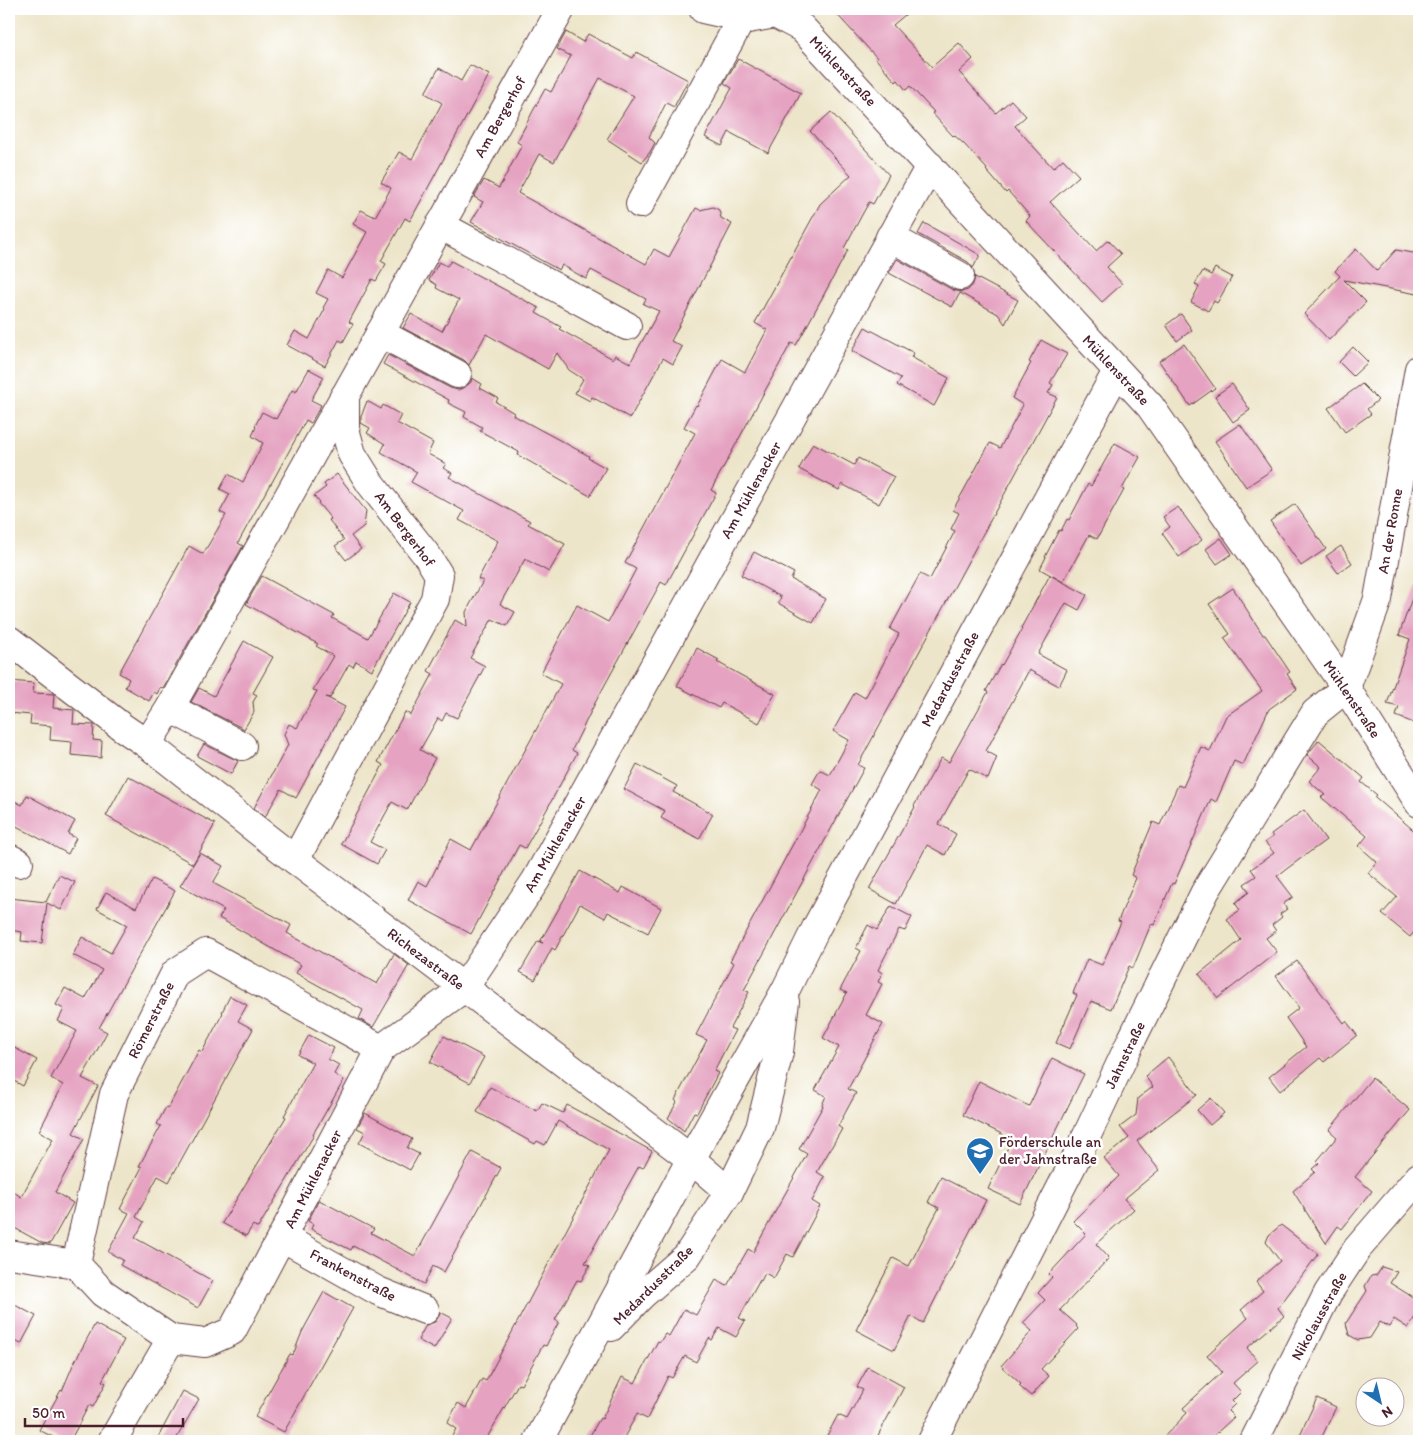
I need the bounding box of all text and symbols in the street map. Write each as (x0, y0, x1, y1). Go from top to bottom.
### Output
street label: Mühlenstraße (806, 32, 880, 110)
street label: Am Bergerhof (470, 73, 530, 161)
street label: Mühlenstraße (1079, 331, 1153, 409)
street label: Am Mühlenacker (717, 438, 785, 542)
street label: An der Ronne (1374, 487, 1406, 575)
street label: Am Bergerhof (371, 488, 439, 571)
street label: Medardusstraße (917, 628, 983, 730)
street label: Mühlenstraße (1319, 657, 1385, 741)
street label: Am Mühlenacker (520, 793, 590, 895)
street label: Richezastraße (384, 924, 468, 994)
street label: Römerstraße (124, 979, 178, 1061)
street label: Jahnstraße (1101, 1018, 1149, 1092)
street label: Am Mühlenacker (280, 1127, 346, 1231)
place label: Förderschule an der Jahnstraße (999, 1133, 1101, 1168)
school or university icon: Förderschule an der Jahnstraße (965, 1136, 995, 1175)
street label: Medardusstraße (609, 1241, 697, 1329)
street label: Frankenstraße (307, 1245, 399, 1305)
street label: Nikolausstraße (1287, 1269, 1351, 1363)
north arrow (1356, 1378, 1406, 1428)
scale bar (25, 1395, 182, 1427)
text: N (1378, 1403, 1396, 1422)
text: 50 m (32, 1404, 65, 1422)

